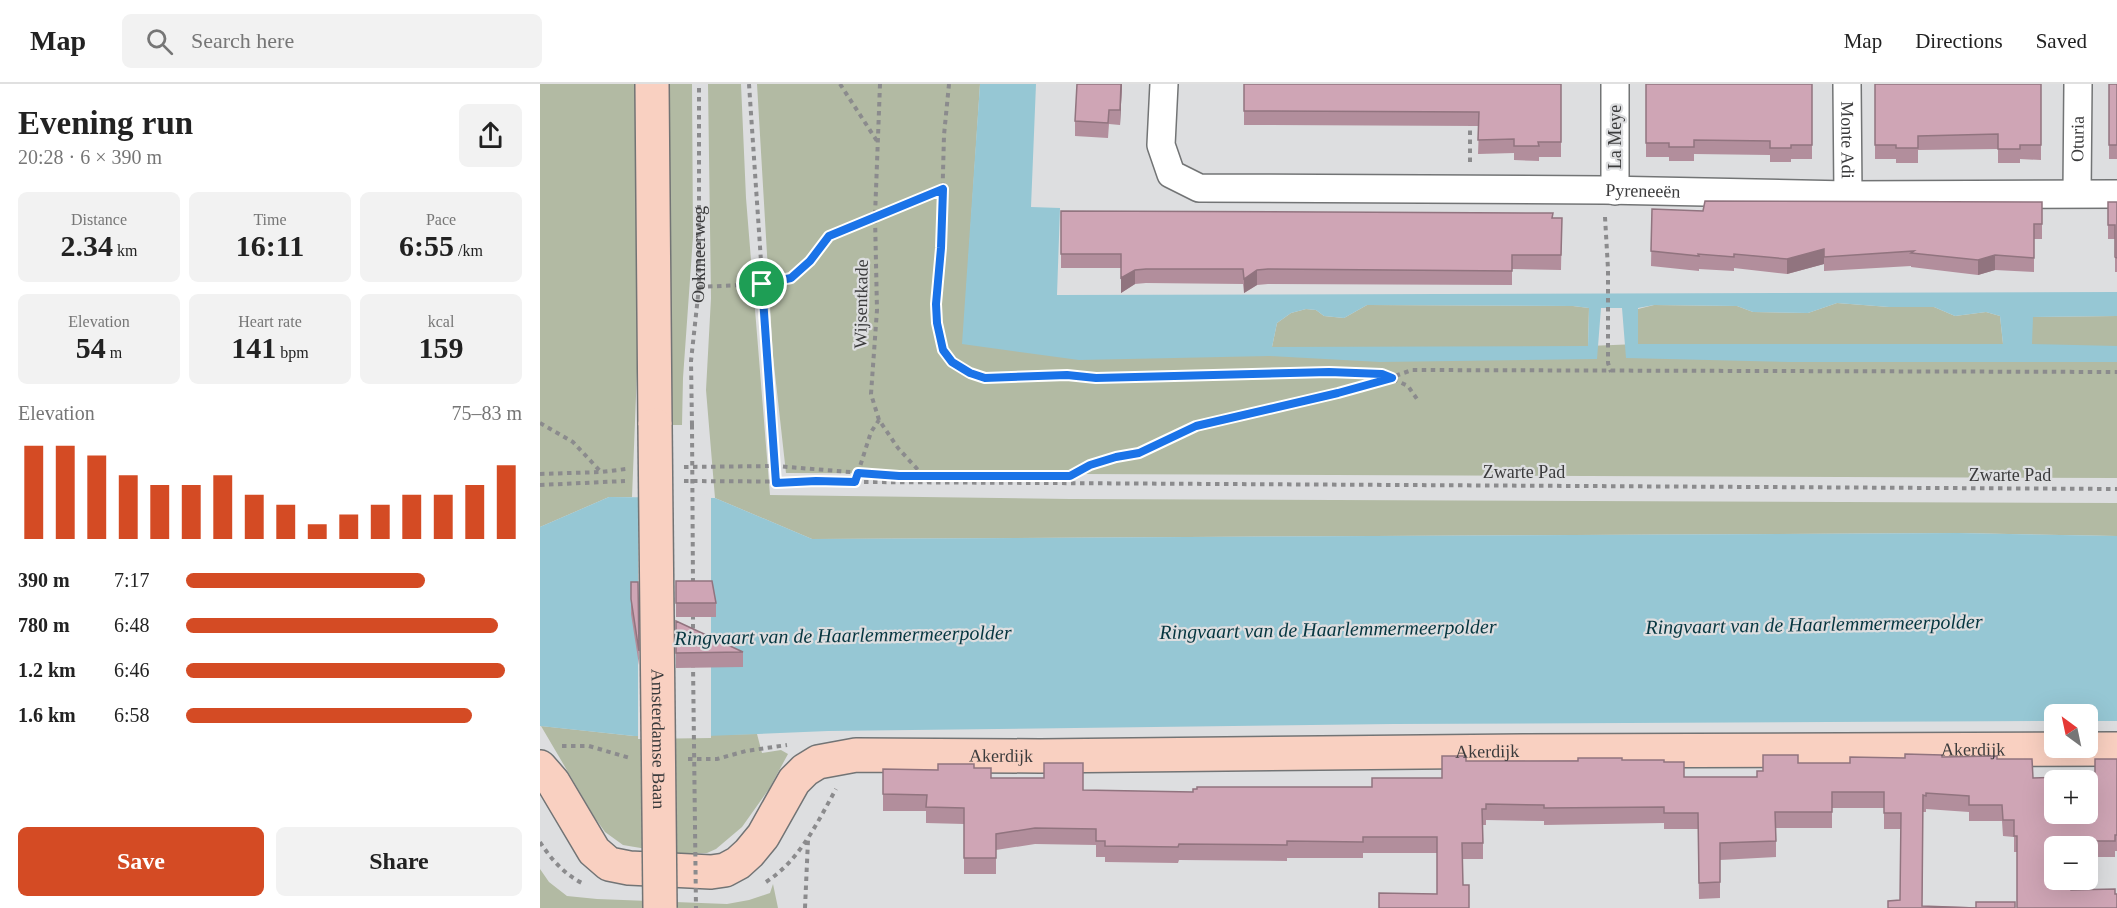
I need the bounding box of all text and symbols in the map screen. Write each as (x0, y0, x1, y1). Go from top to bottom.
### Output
search box (122, 14, 542, 68)
text: Map (30, 25, 86, 56)
icon: search (143, 25, 176, 58)
text: Search here (191, 28, 294, 53)
text: Map (1844, 29, 1882, 53)
text: Directions (1915, 29, 2003, 53)
text: Saved (2036, 29, 2087, 53)
street label: Monte Adi (1837, 101, 1858, 179)
button: share (459, 104, 522, 167)
text: Evening run (18, 105, 193, 141)
street label: La Meye (1605, 105, 1625, 169)
street label: Oturia (2067, 116, 2088, 162)
text: 20:28 · 6 × 390 m (18, 146, 162, 168)
street label: Pyreneeën (1605, 180, 1681, 202)
street label: Ookmeerweg (687, 206, 709, 304)
text: Distance (71, 211, 127, 228)
text: Time (253, 211, 287, 228)
text: Pace (426, 211, 456, 228)
text: 2.34 (61, 229, 113, 262)
text: 16:11 (236, 229, 304, 262)
text: 6:55 (399, 229, 454, 262)
text: km (113, 242, 137, 259)
text: /km (454, 242, 483, 259)
pin (736, 258, 787, 309)
street label: Wijsentkade (850, 259, 872, 349)
icon: arrive (745, 267, 778, 300)
text: Elevation (68, 313, 130, 330)
text: Heart rate (238, 313, 302, 330)
text: kcal (428, 313, 454, 330)
text: 54 (76, 331, 106, 364)
text: 141 (231, 331, 276, 364)
text: 159 (419, 331, 464, 364)
text: m (106, 344, 122, 361)
text: bpm (276, 344, 309, 361)
text: Elevation (18, 402, 95, 424)
text: 75–83 m (451, 402, 522, 424)
street label: Zwarte Pad (1483, 462, 1565, 482)
street label: Zwarte Pad (1969, 465, 2051, 485)
text: 390 m (18, 569, 70, 591)
text: 7:17 (114, 569, 150, 591)
water label: Ringvaart van de Haarlemmermeerpolder (1644, 610, 1983, 639)
text: 780 m (18, 614, 70, 636)
text: 6:48 (114, 614, 150, 636)
water label: Ringvaart van de Haarlemmermeerpolder (1158, 615, 1497, 644)
water label: Ringvaart van de Haarlemmermeerpolder (673, 621, 1012, 650)
text: 1.2 km (18, 659, 76, 681)
text: 6:46 (114, 659, 150, 681)
street label: Amsterdamse Baan (648, 669, 669, 809)
text: 1.6 km (18, 704, 76, 726)
text: 6:58 (114, 704, 150, 726)
north arrow (2044, 704, 2098, 758)
map controls (2044, 704, 2098, 890)
street label: Akerdijk (1941, 739, 2005, 760)
street label: Akerdijk (1455, 741, 1519, 762)
street label: Akerdijk (969, 746, 1033, 766)
button: + (2044, 770, 2098, 824)
button: Save (18, 827, 264, 896)
button: Share (276, 827, 522, 896)
button: − (2044, 836, 2098, 890)

